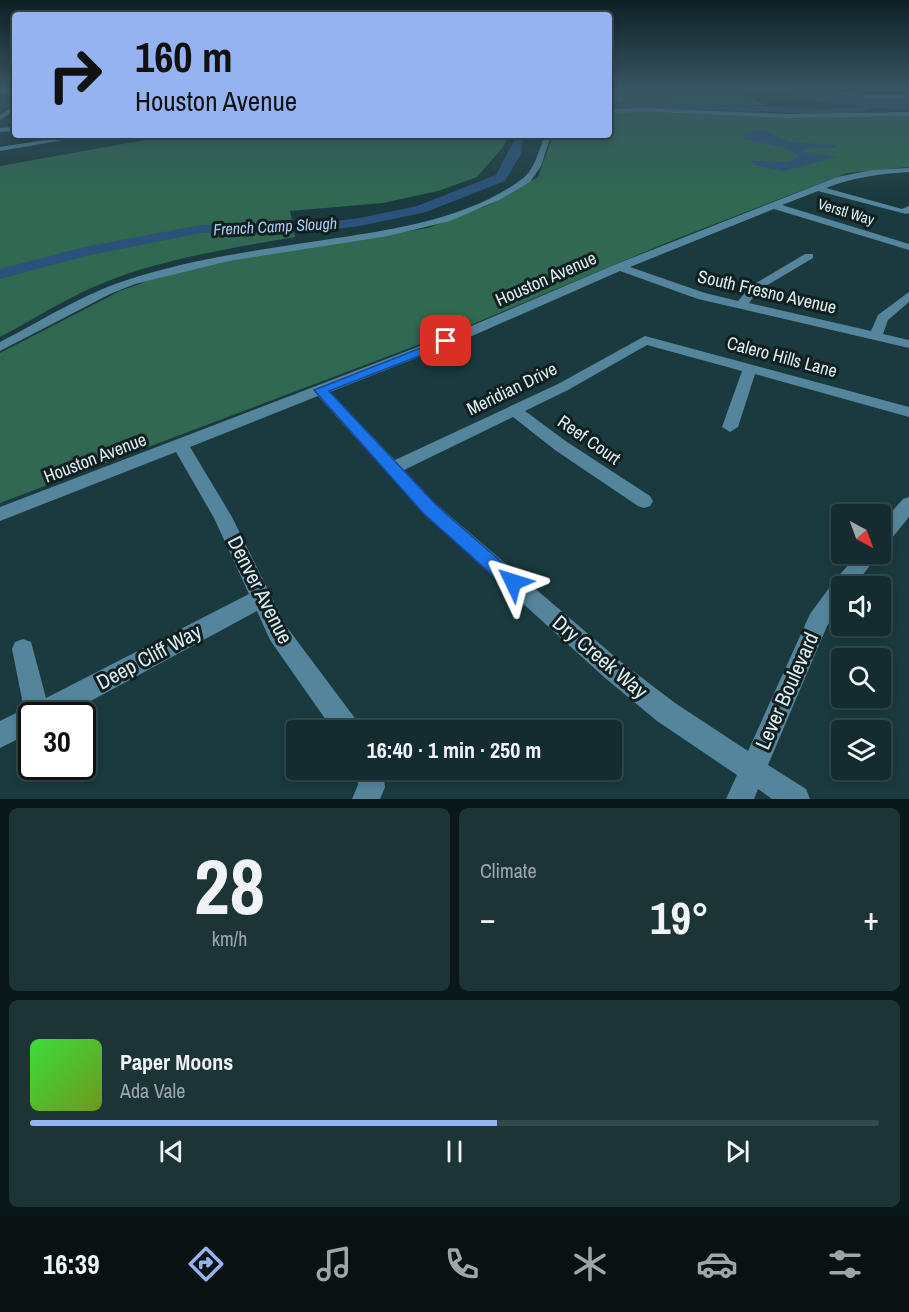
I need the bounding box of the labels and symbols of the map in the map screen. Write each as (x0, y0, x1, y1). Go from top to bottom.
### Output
street label: Verstl Way (815, 193, 878, 230)
water label: French Camp Slough (213, 212, 337, 240)
street label: Houston Avenue (491, 245, 600, 312)
street label: South Fresno Avenue (695, 263, 839, 320)
pin (420, 315, 471, 366)
street label: Calero Hills Lane (724, 330, 840, 383)
street label: Meridian Drive (462, 356, 561, 421)
street label: Reef Court (553, 409, 626, 470)
street label: Houston Avenue (40, 426, 150, 489)
north arrow (831, 504, 891, 564)
street label: Denver Avenue (221, 531, 300, 649)
position arrow (481, 550, 545, 614)
street label: Dry Creek Way (547, 608, 654, 705)
street label: Deep Cliff Way (91, 617, 207, 696)
street label: Lever Boulevard (748, 628, 825, 754)
speed limit sign: 30 (18, 702, 96, 780)

